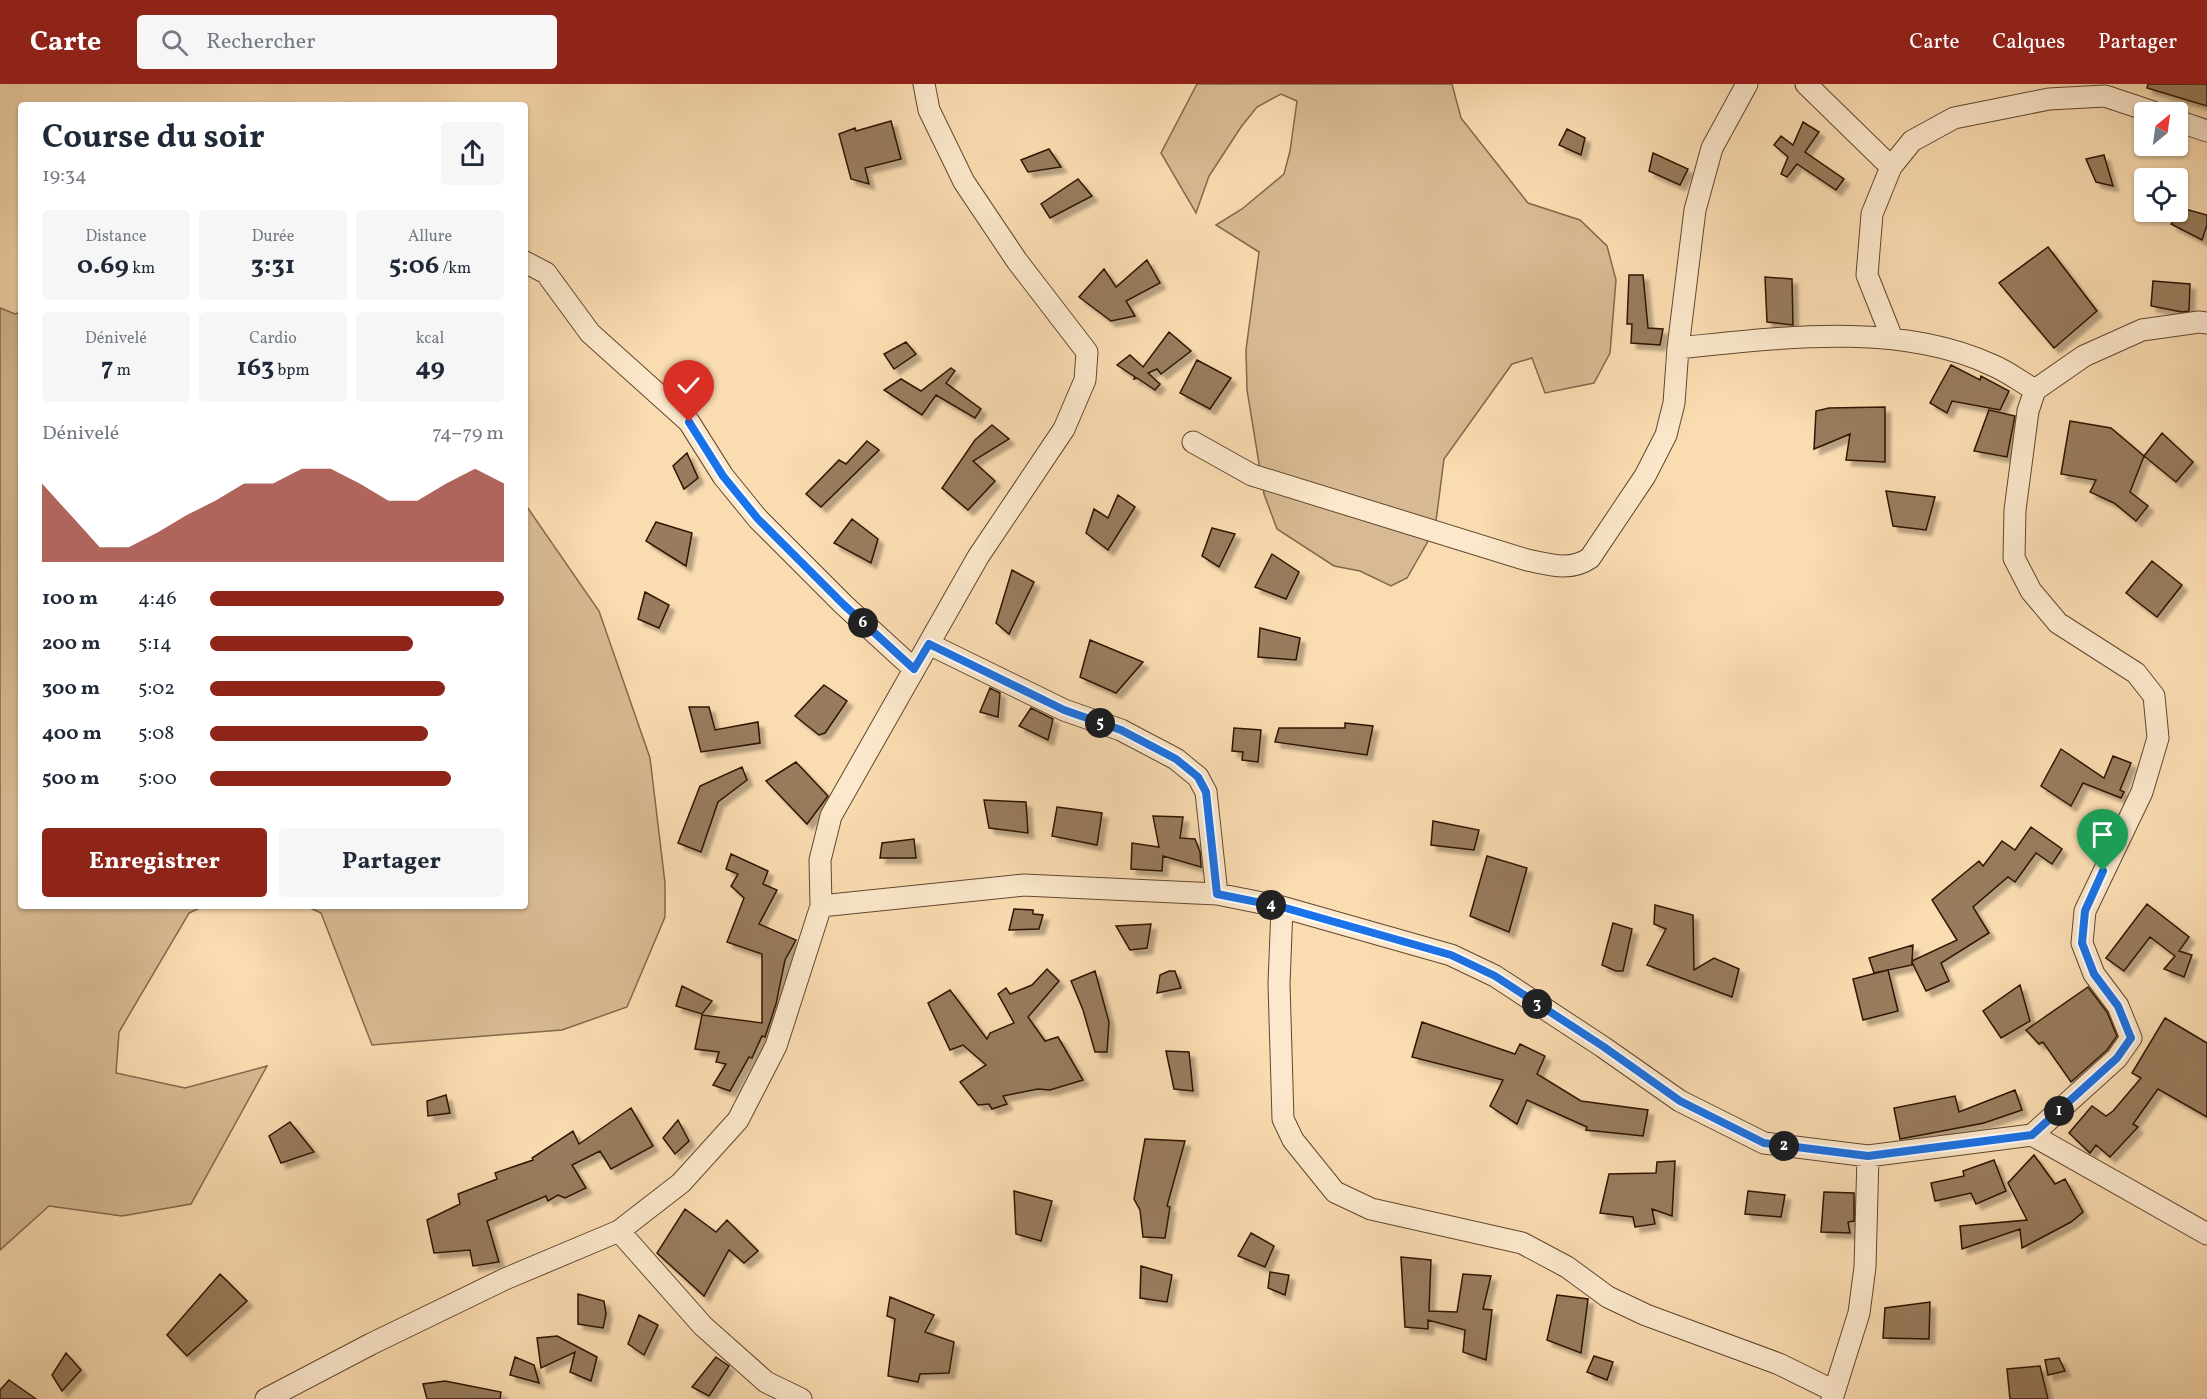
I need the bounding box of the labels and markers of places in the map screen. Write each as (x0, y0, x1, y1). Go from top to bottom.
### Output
pin (663, 360, 714, 422)
pin: 6 (848, 608, 878, 638)
pin: 5 (1085, 708, 1115, 738)
pin (2077, 809, 2128, 871)
pin: 4 (1256, 890, 1286, 920)
pin: 3 (1522, 989, 1552, 1019)
pin: 1 (2044, 1096, 2074, 1126)
pin: 2 (1769, 1131, 1799, 1161)

